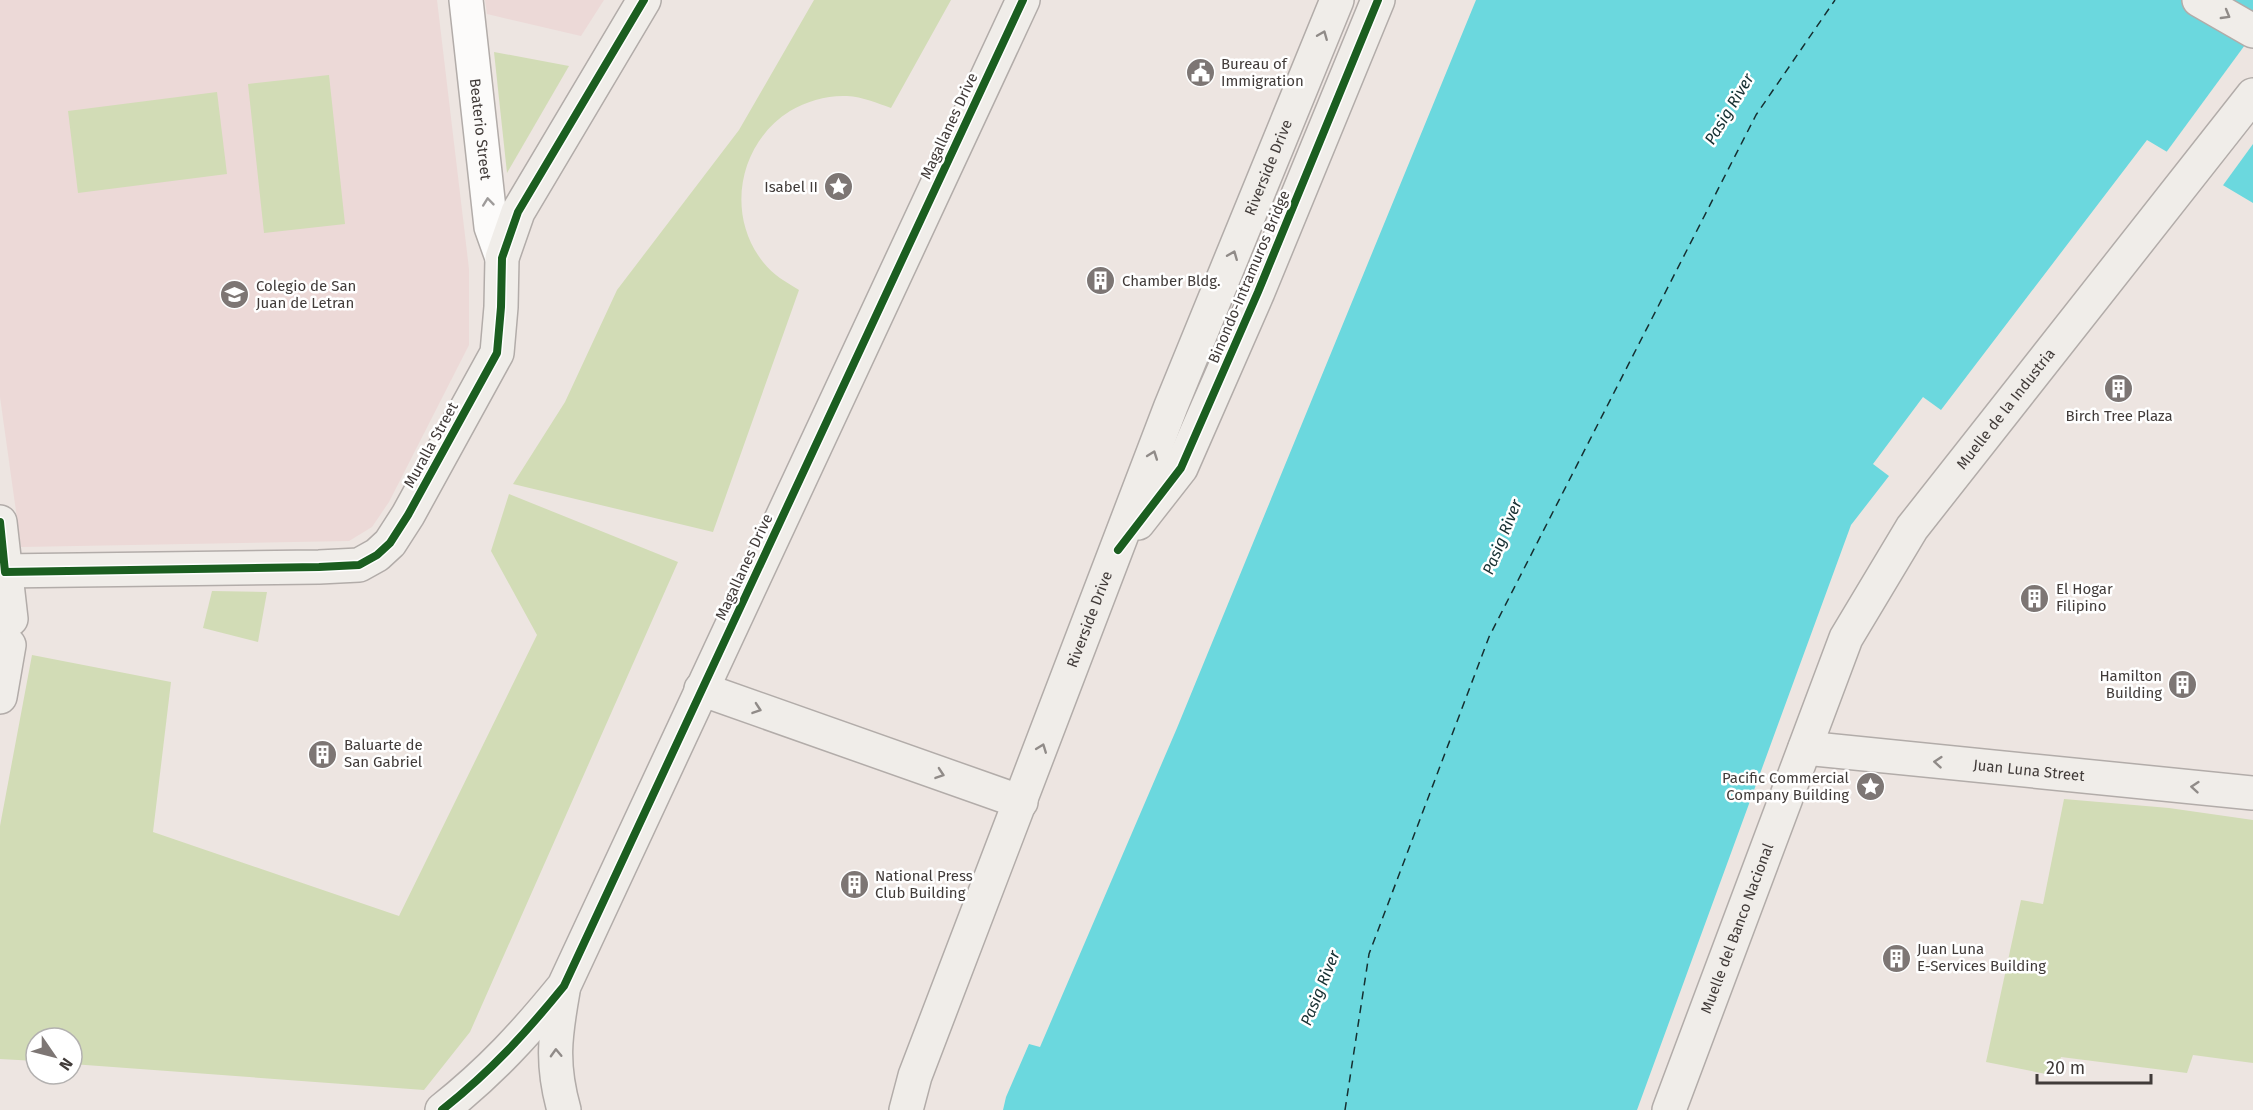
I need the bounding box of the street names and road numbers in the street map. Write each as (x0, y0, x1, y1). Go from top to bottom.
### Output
street label: Magallanes Drive (916, 70, 982, 182)
street label: Beaterio Street (466, 77, 495, 182)
street label: Riverside Drive (1241, 117, 1296, 218)
street label: Binondo-Intramuros Bridge (1204, 188, 1294, 366)
street label: Muelle de la Industria (1953, 345, 2059, 473)
street label: Muralla Street (400, 398, 462, 491)
street label: Magallanes Drive (711, 511, 777, 623)
street label: Riverside Drive (1063, 569, 1116, 670)
street label: Juan Luna Street (1972, 756, 2086, 785)
street label: Muelle del Banco Nacional (1697, 840, 1777, 1016)

